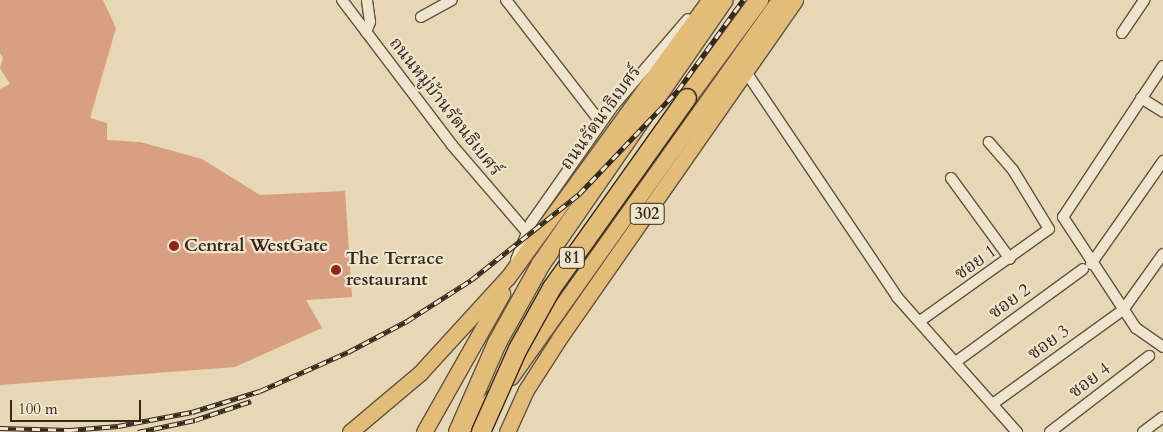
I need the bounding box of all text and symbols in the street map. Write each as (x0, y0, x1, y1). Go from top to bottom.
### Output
street label: ถนนหมู่บ้านรัตนธิเบศร์ (384, 33, 506, 181)
street label: ถนนรัตนาธิเบศร์ (556, 62, 646, 174)
road number: 302 (630, 200, 664, 228)
place label: Central WestGate (184, 235, 328, 257)
marker: Central WestGate (168, 240, 180, 252)
street label: ซอย 1 (951, 241, 1001, 285)
road number: 81 (558, 244, 586, 272)
place label: The Terrace restaurant (346, 249, 444, 292)
marker: The Terrace restaurant (330, 264, 342, 276)
street label: ซอย 2 (985, 280, 1035, 324)
street label: ซอย 3 (1024, 321, 1074, 365)
street label: ซอย 4 (1065, 358, 1115, 404)
scale bar (12, 390, 144, 422)
text: 100 m (18, 399, 58, 419)

